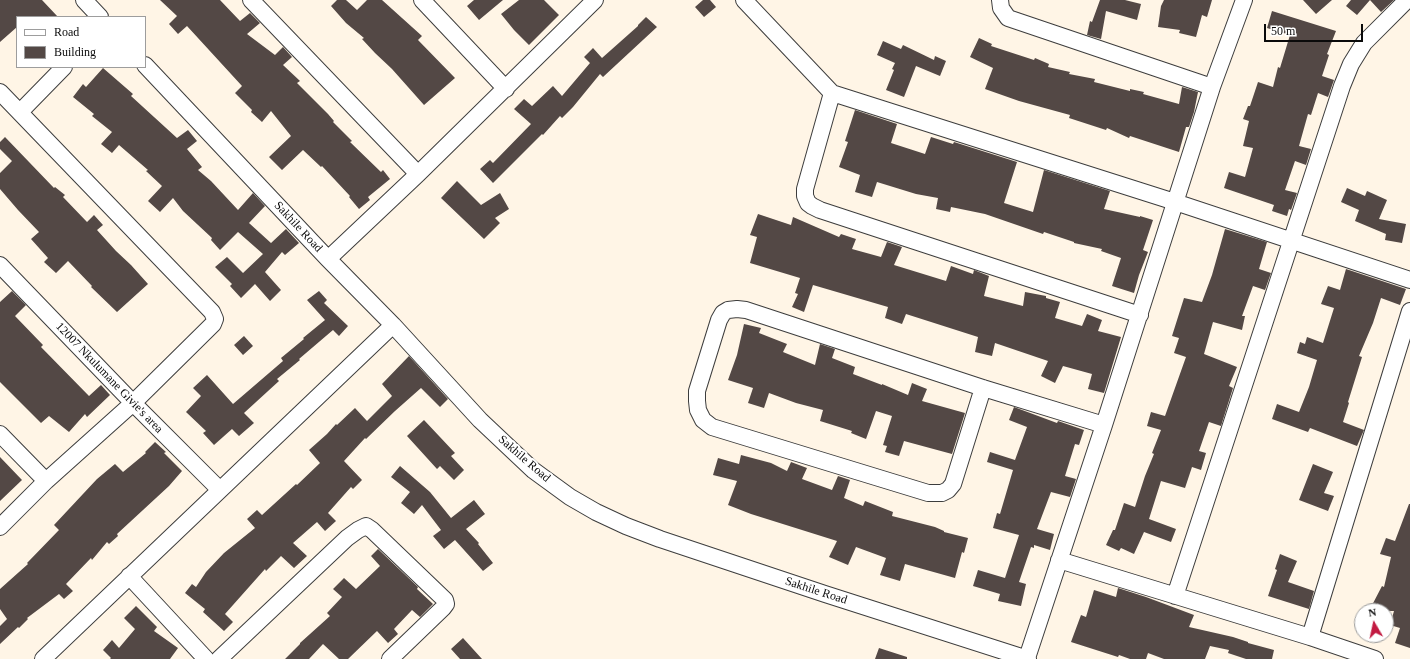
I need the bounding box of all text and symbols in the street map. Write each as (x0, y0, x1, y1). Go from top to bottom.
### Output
legend (16, 16, 146, 68)
scale bar (1266, 16, 1365, 42)
text: 50 m (1271, 24, 1295, 38)
text: Road (54, 25, 79, 39)
text: Building (54, 45, 96, 59)
street label: Sakhile Road (271, 199, 325, 255)
street label: 12007 Nkulumane Givie's area (52, 320, 166, 436)
street label: Sakhile Road (495, 432, 553, 486)
street label: Sakhile Road (783, 574, 849, 608)
north arrow (1354, 603, 1394, 643)
text: N (1367, 606, 1377, 619)

